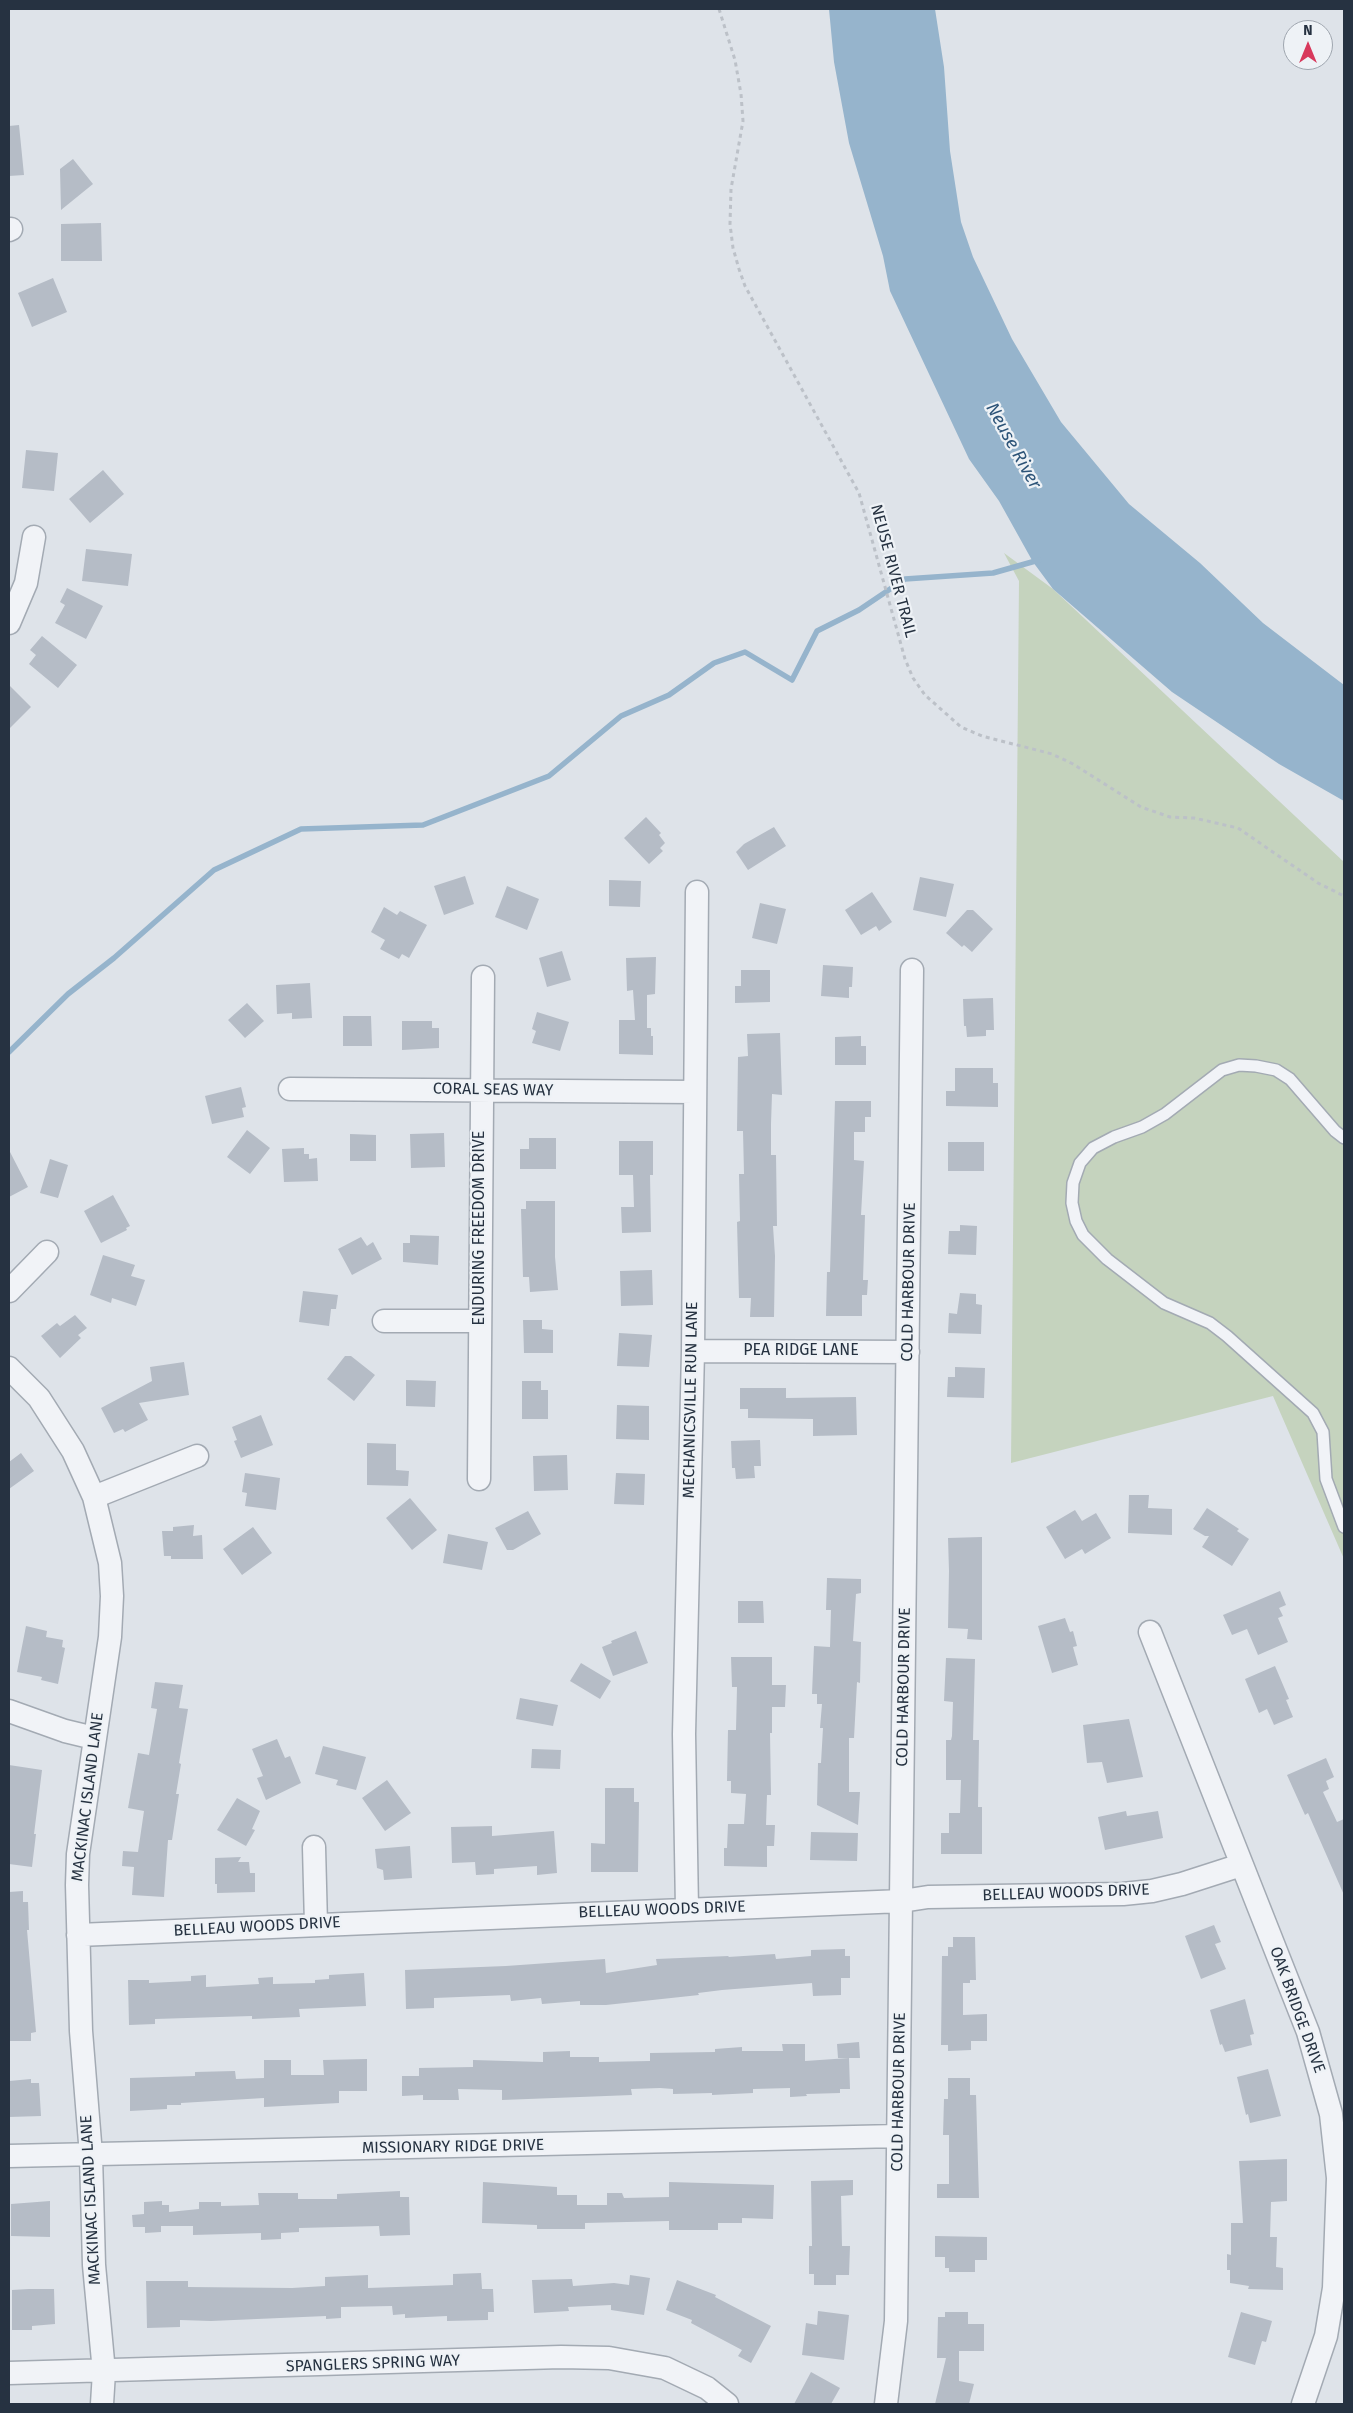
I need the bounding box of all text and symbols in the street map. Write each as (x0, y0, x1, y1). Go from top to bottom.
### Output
north arrow (1283, 20, 1333, 70)
text: N (1303, 22, 1313, 39)
water label: Neuse River (981, 399, 1045, 493)
street label: NEUSE RIVER TRAIL (866, 502, 920, 640)
street label: CORAL SEAS WAY (433, 1079, 553, 1101)
street label: ENDURING FREEDOM DRIVE (470, 1131, 490, 1325)
street label: COLD HARBOUR DRIVE (898, 1202, 920, 1362)
street label: MECHANICSVILLE RUN LANE (680, 1301, 702, 1499)
street label: PEA RIDGE LANE (743, 1341, 859, 1361)
street label: COLD HARBOUR DRIVE (893, 1607, 915, 1767)
street label: MACKINAC ISLAND LANE (68, 1711, 108, 1883)
street label: BELLEAU WOODS DRIVE (982, 1880, 1150, 1906)
street label: BELLEAU WOODS DRIVE (578, 1897, 746, 1923)
street label: BELLEAU WOODS DRIVE (173, 1913, 341, 1941)
street label: OAK BRIDGE DRIVE (1265, 1944, 1329, 2076)
street label: COLD HARBOUR DRIVE (888, 2012, 910, 2172)
street label: MACKINAC ISLAND LANE (77, 2114, 105, 2286)
street label: MISSIONARY RIDGE DRIVE (362, 2136, 544, 2158)
street label: SPANGLERS SPRING WAY (286, 2351, 460, 2377)

